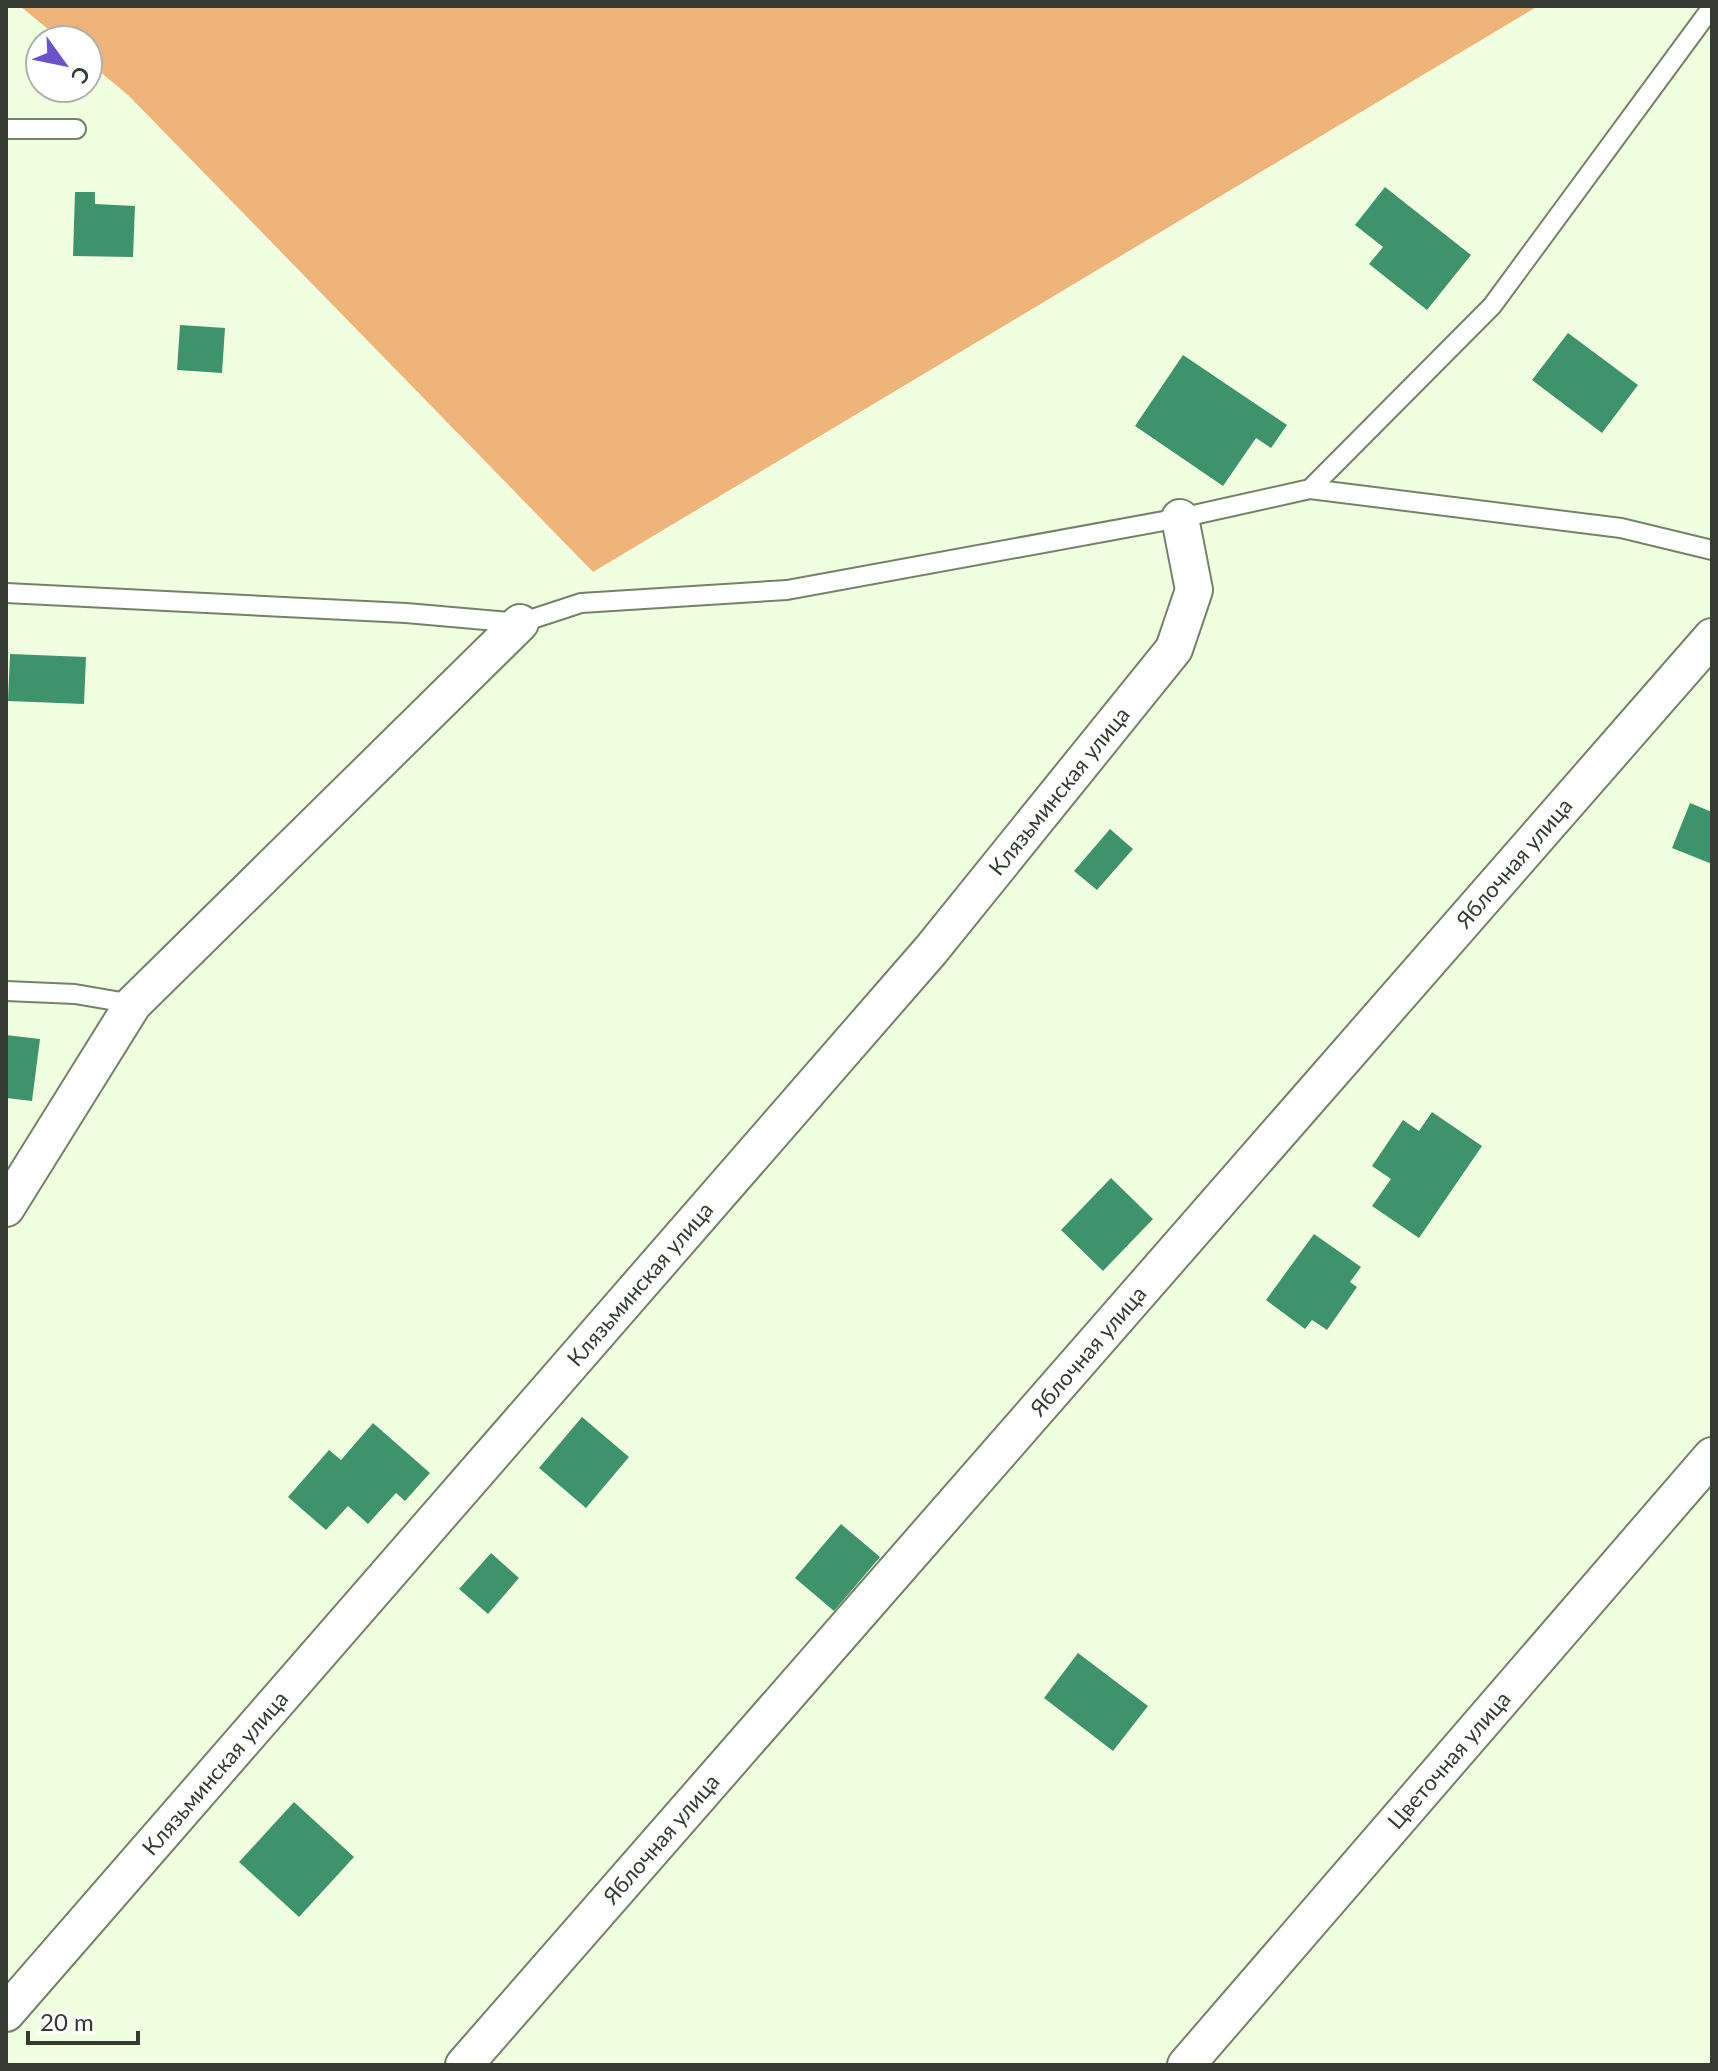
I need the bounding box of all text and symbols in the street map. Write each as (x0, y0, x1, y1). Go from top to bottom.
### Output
north arrow (24, 24, 104, 104)
text: С (66, 62, 96, 89)
street label: Клязьминская улица (982, 701, 1135, 880)
street label: Яблочная улица (1449, 792, 1577, 934)
street label: Клязьминская улица (561, 1196, 718, 1371)
street label: Яблочная улица (1023, 1280, 1151, 1422)
street label: Клязьминская улица (136, 1685, 293, 1860)
street label: Цветочная улица (1381, 1685, 1516, 1834)
street label: Яблочная улица (596, 1768, 724, 1910)
scale bar (28, 1995, 138, 2045)
text: 20 m (40, 2007, 94, 2036)

